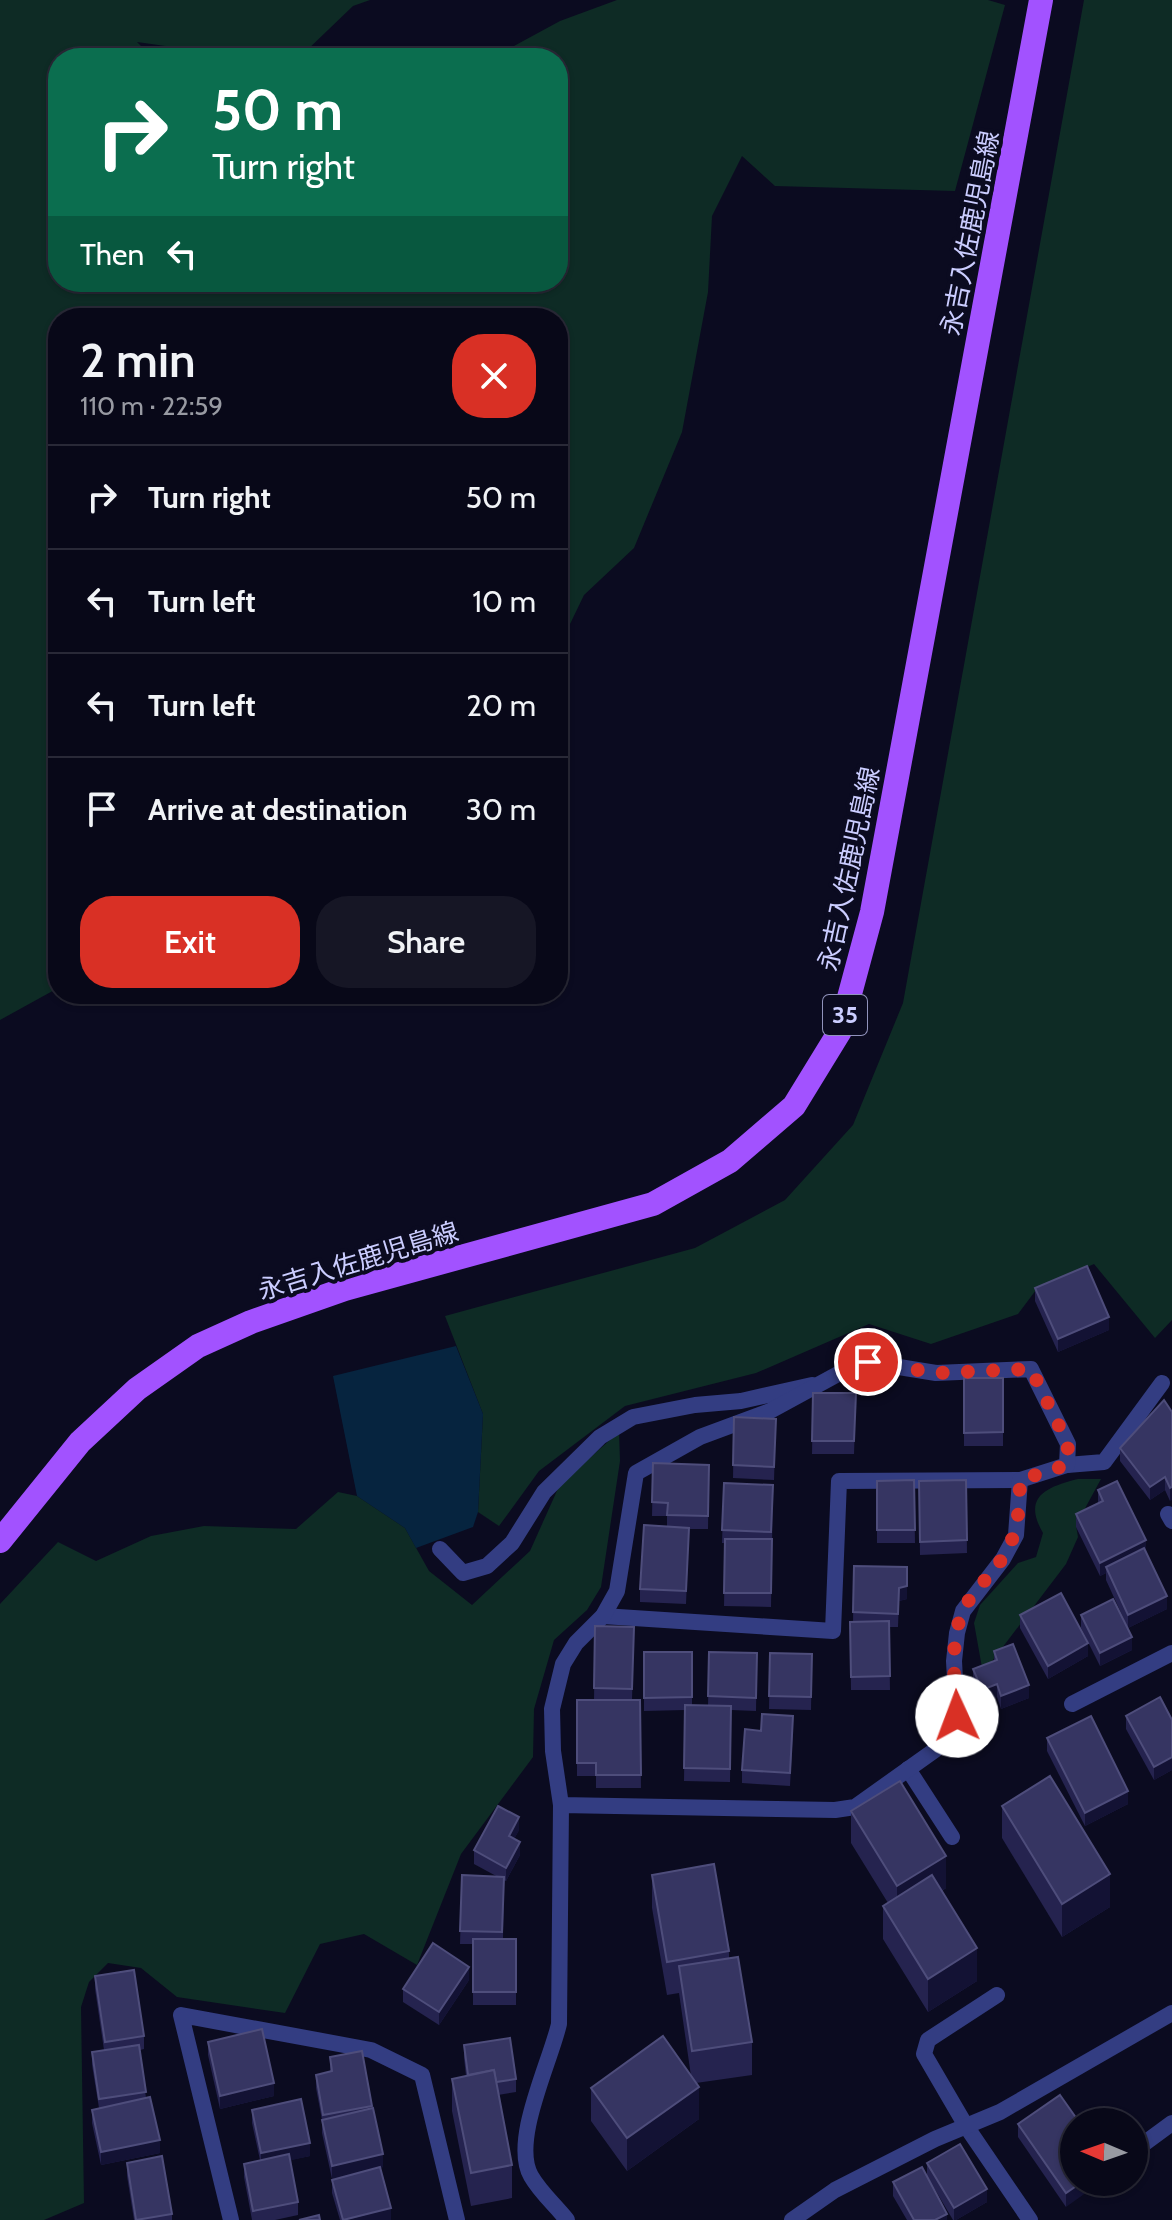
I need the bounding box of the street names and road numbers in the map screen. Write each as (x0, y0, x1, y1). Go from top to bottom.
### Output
street label: 永吉入佐鹿児島線 (934, 128, 1006, 338)
street label: 永吉入佐鹿児島線 (812, 764, 886, 974)
road number: 35 (823, 995, 867, 1035)
street label: 永吉入佐鹿児島線 (254, 1215, 462, 1307)

